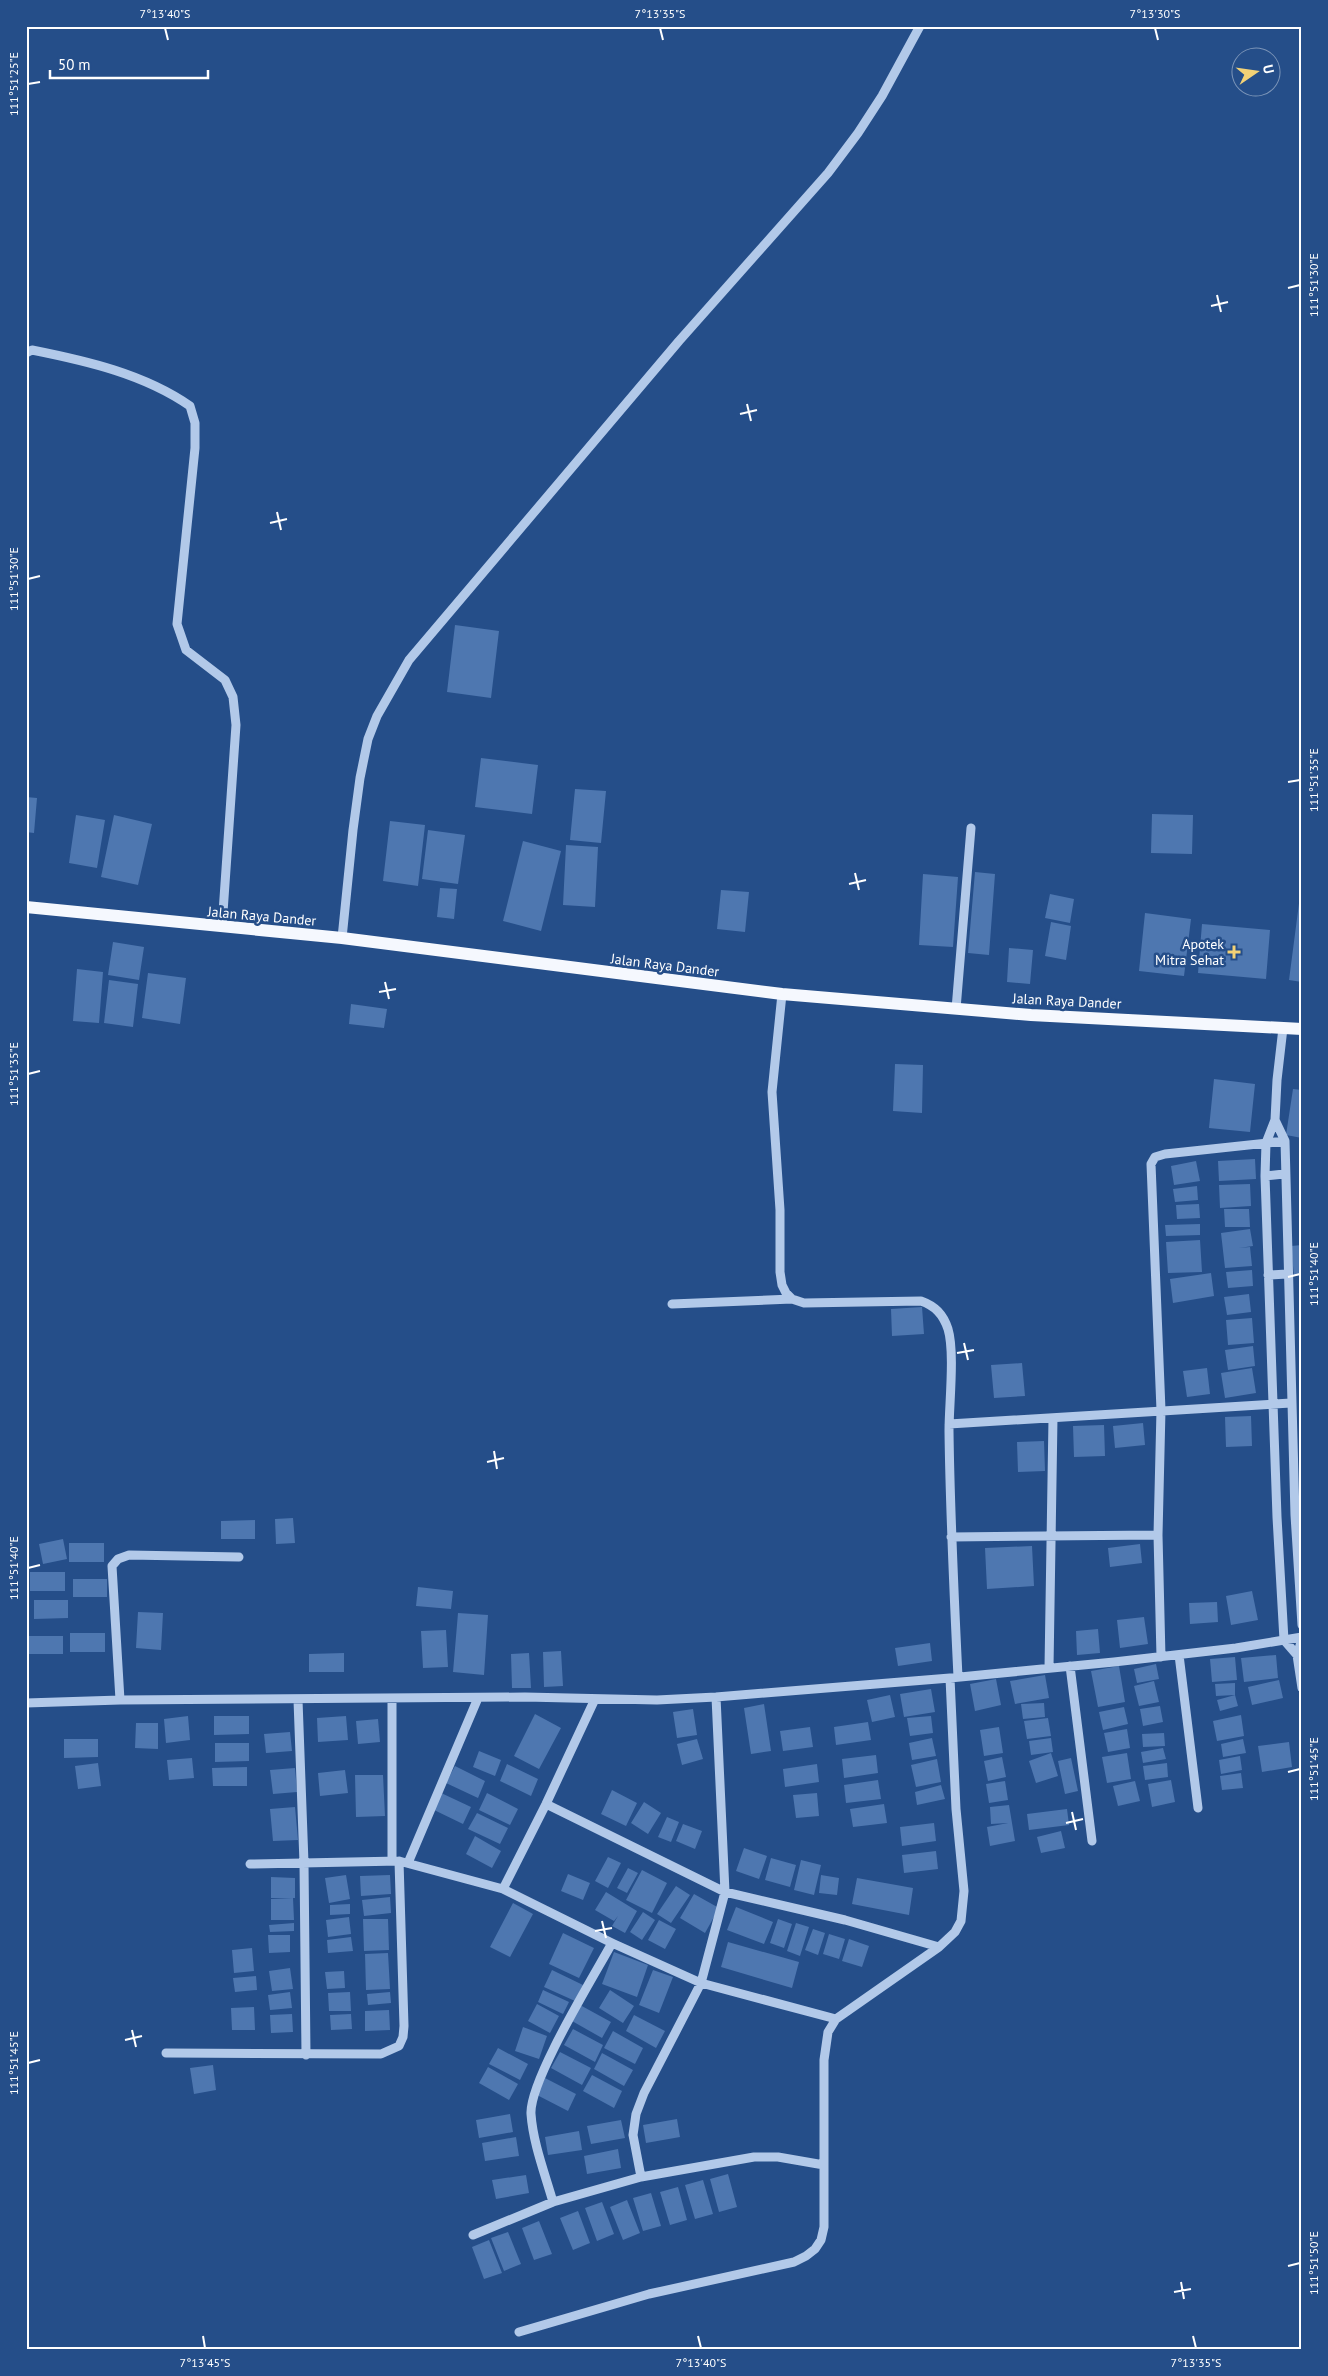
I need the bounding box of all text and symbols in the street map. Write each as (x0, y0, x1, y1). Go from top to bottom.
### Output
text: 7°13'40"S (140, 6, 190, 21)
text: 7°13'35"S (635, 6, 685, 21)
text: 7°13'30"S (1130, 6, 1180, 21)
scale bar (50, 48, 208, 80)
north arrow (1230, 48, 1280, 98)
text: 111°51'25"E (6, 52, 21, 116)
text: 50 m (58, 55, 91, 74)
text: U (1259, 63, 1278, 75)
text: 111°51'30"E (1306, 253, 1321, 317)
text: 111°51'30"E (6, 547, 21, 611)
text: 111°51'35"E (1306, 748, 1321, 812)
street label: Jalan Raya Dander (206, 902, 317, 930)
place label: Apotek Mitra Sehat (1155, 935, 1224, 969)
marker: Apotek Mitra Sehat (1228, 946, 1240, 958)
street label: Jalan Raya Dander (609, 949, 720, 981)
street label: Jalan Raya Dander (1011, 989, 1122, 1013)
text: 111°51'35"E (6, 1042, 21, 1106)
text: 111°51'40"E (1306, 1242, 1321, 1306)
text: 111°51'40"E (6, 1536, 21, 1600)
text: 111°51'45"E (1306, 1737, 1321, 1801)
text: 111°51'45"E (6, 2031, 21, 2095)
text: 111°51'50"E (1306, 2231, 1321, 2295)
text: 7°13'45"S (180, 2355, 230, 2370)
text: 7°13'40"S (676, 2355, 726, 2370)
text: 7°13'35"S (1171, 2355, 1221, 2370)

